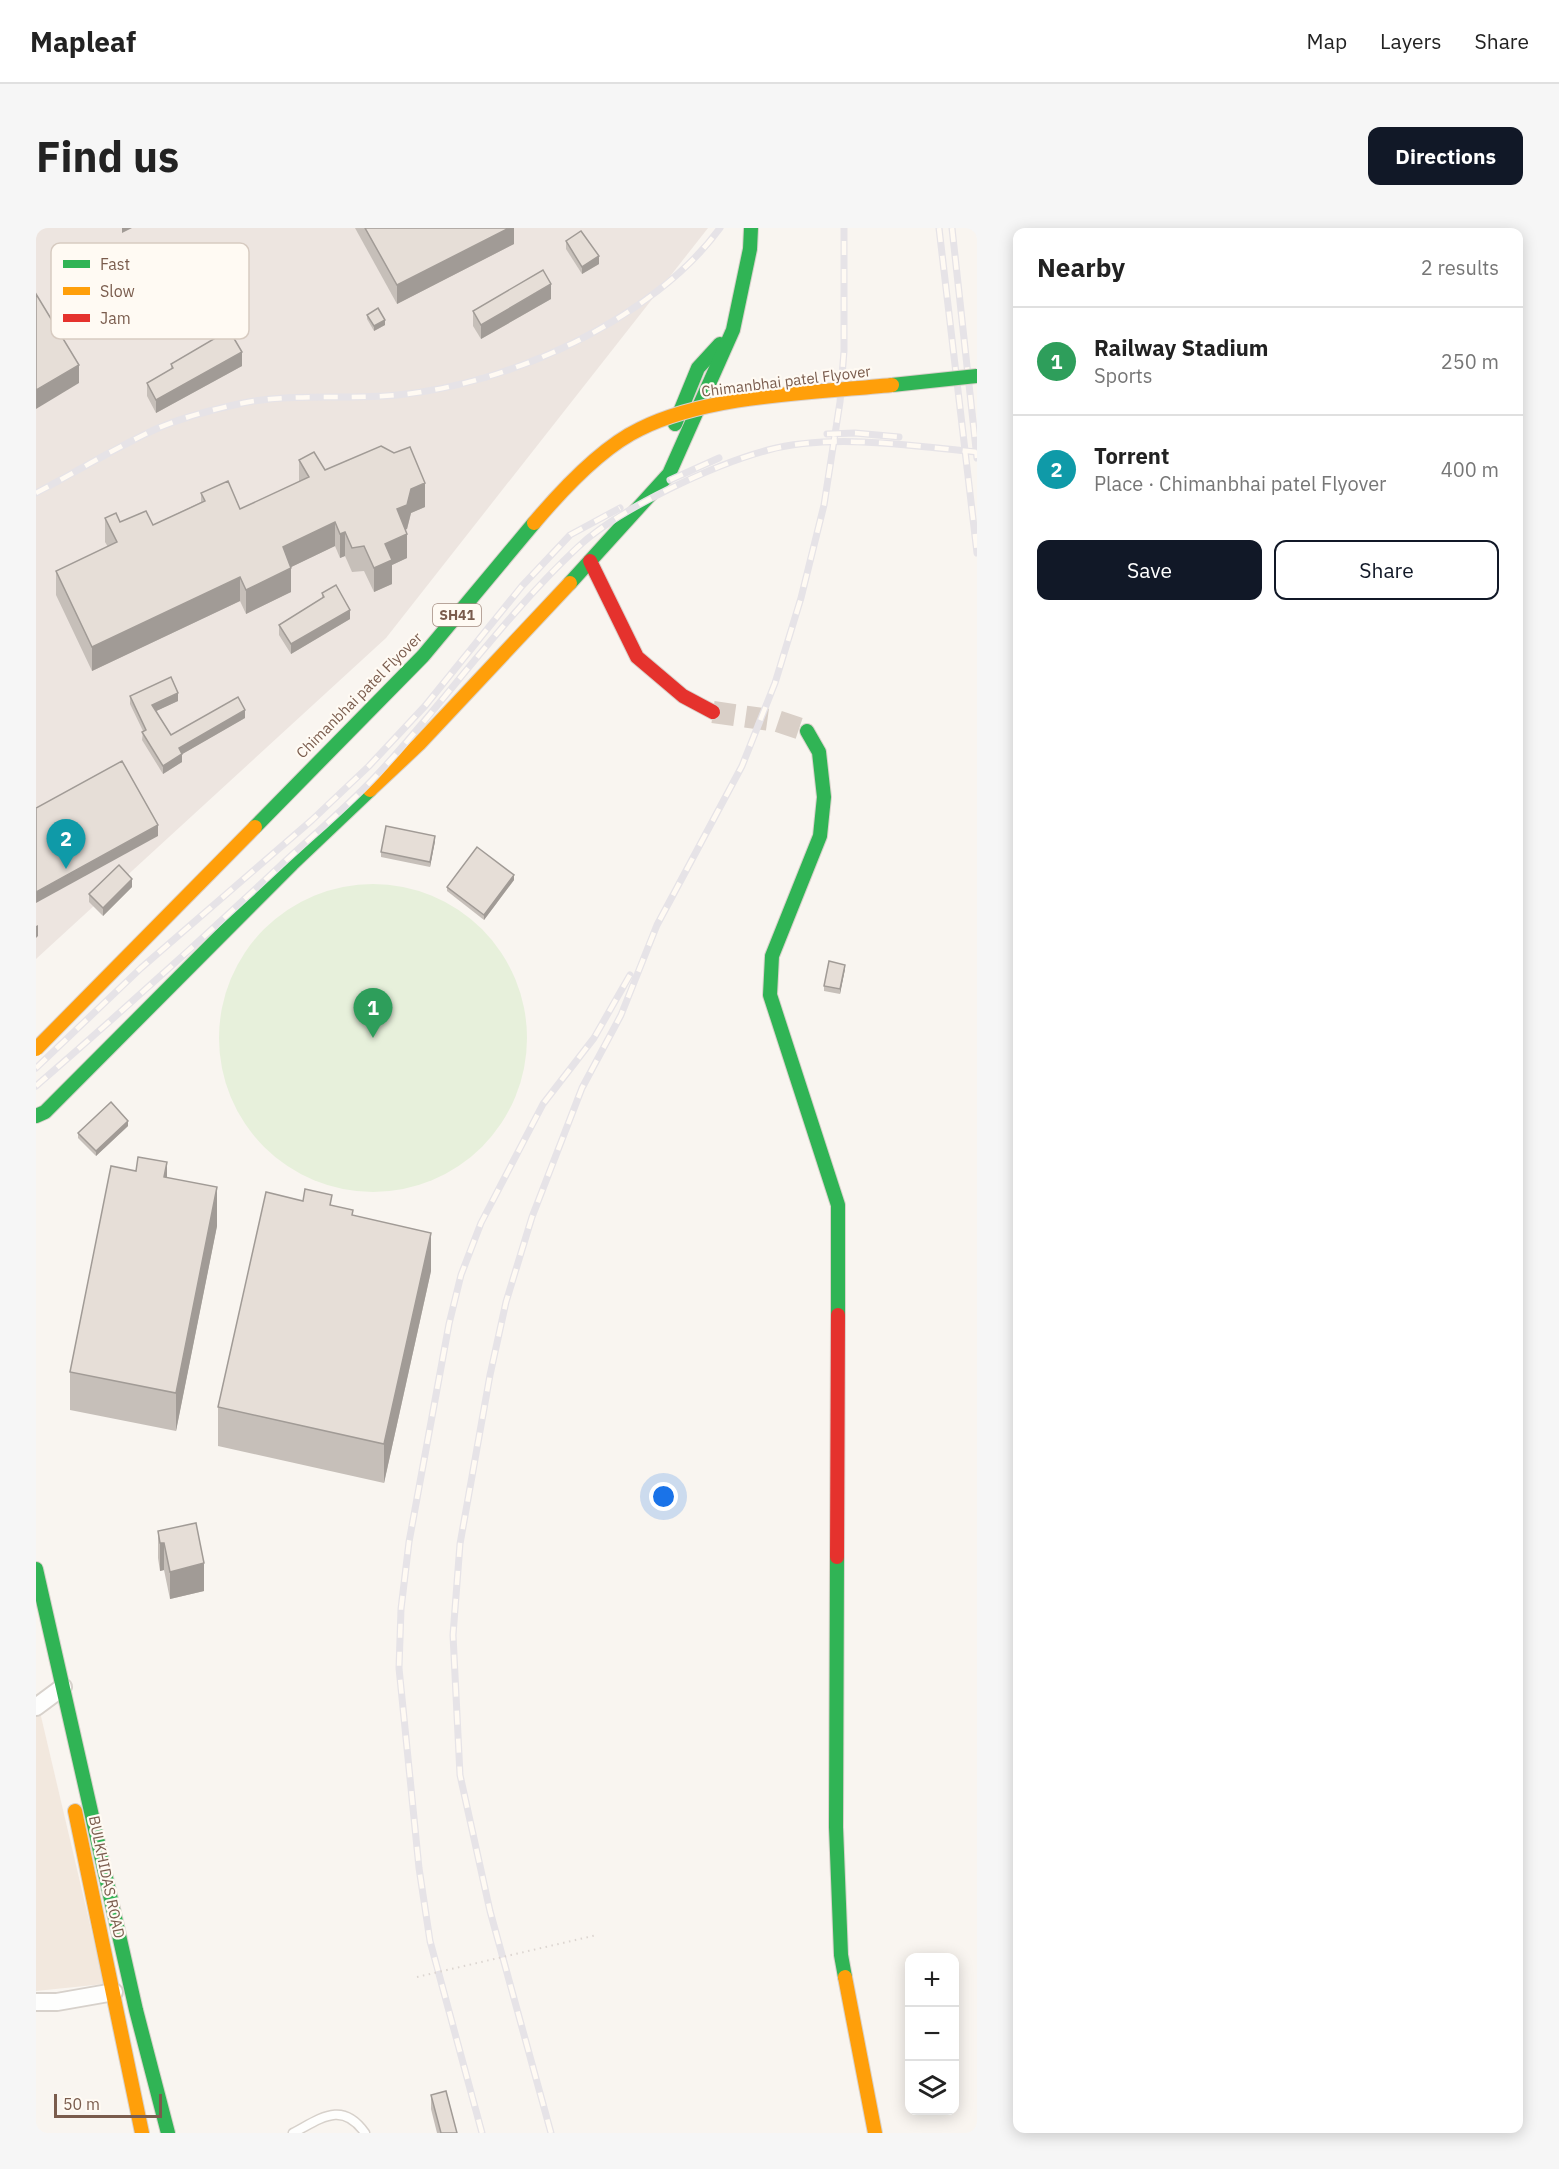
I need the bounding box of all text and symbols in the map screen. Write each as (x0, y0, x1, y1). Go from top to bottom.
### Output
text: Mapleaf (30, 23, 136, 60)
text: Map (1307, 27, 1347, 55)
text: Layers (1380, 27, 1442, 55)
text: Share (1475, 27, 1529, 55)
button: Directions (1368, 127, 1523, 185)
text: Find us (36, 129, 179, 184)
legend (51, 243, 249, 339)
text: Nearby (1037, 250, 1125, 284)
text: Fast (100, 254, 130, 274)
text: 2 results (1421, 254, 1499, 281)
text: Slow (100, 281, 135, 301)
text: Jam (100, 308, 131, 328)
text: Railway Stadium (1094, 333, 1268, 362)
text: 1 (1051, 348, 1063, 375)
text: 250 m (1441, 348, 1499, 375)
street label: Chimanbhai patel Flyover (700, 361, 872, 401)
text: Sports (1094, 362, 1153, 389)
text: Torrent (1094, 441, 1169, 470)
text: 2 (1051, 456, 1063, 483)
text: 400 m (1441, 456, 1499, 483)
text: Place · Chimanbhai patel Flyover (1094, 470, 1386, 497)
button: Save (1037, 540, 1262, 600)
button: Share (1274, 540, 1499, 600)
road number: SH41 (433, 604, 481, 626)
street label: Chimanbhai patel Flyover (292, 628, 426, 762)
pin: 2 (46, 820, 86, 869)
pin: 1 (354, 988, 392, 1038)
your location (649, 1482, 678, 1511)
street label: BULKHIDAS ROAD (85, 1814, 129, 1940)
map controls (905, 1953, 959, 2115)
button: + (905, 1953, 959, 2007)
button: − (905, 2007, 959, 2061)
button: layers (905, 2061, 959, 2115)
scale bar (54, 2091, 162, 2118)
text: 50 m (63, 2094, 100, 2114)

